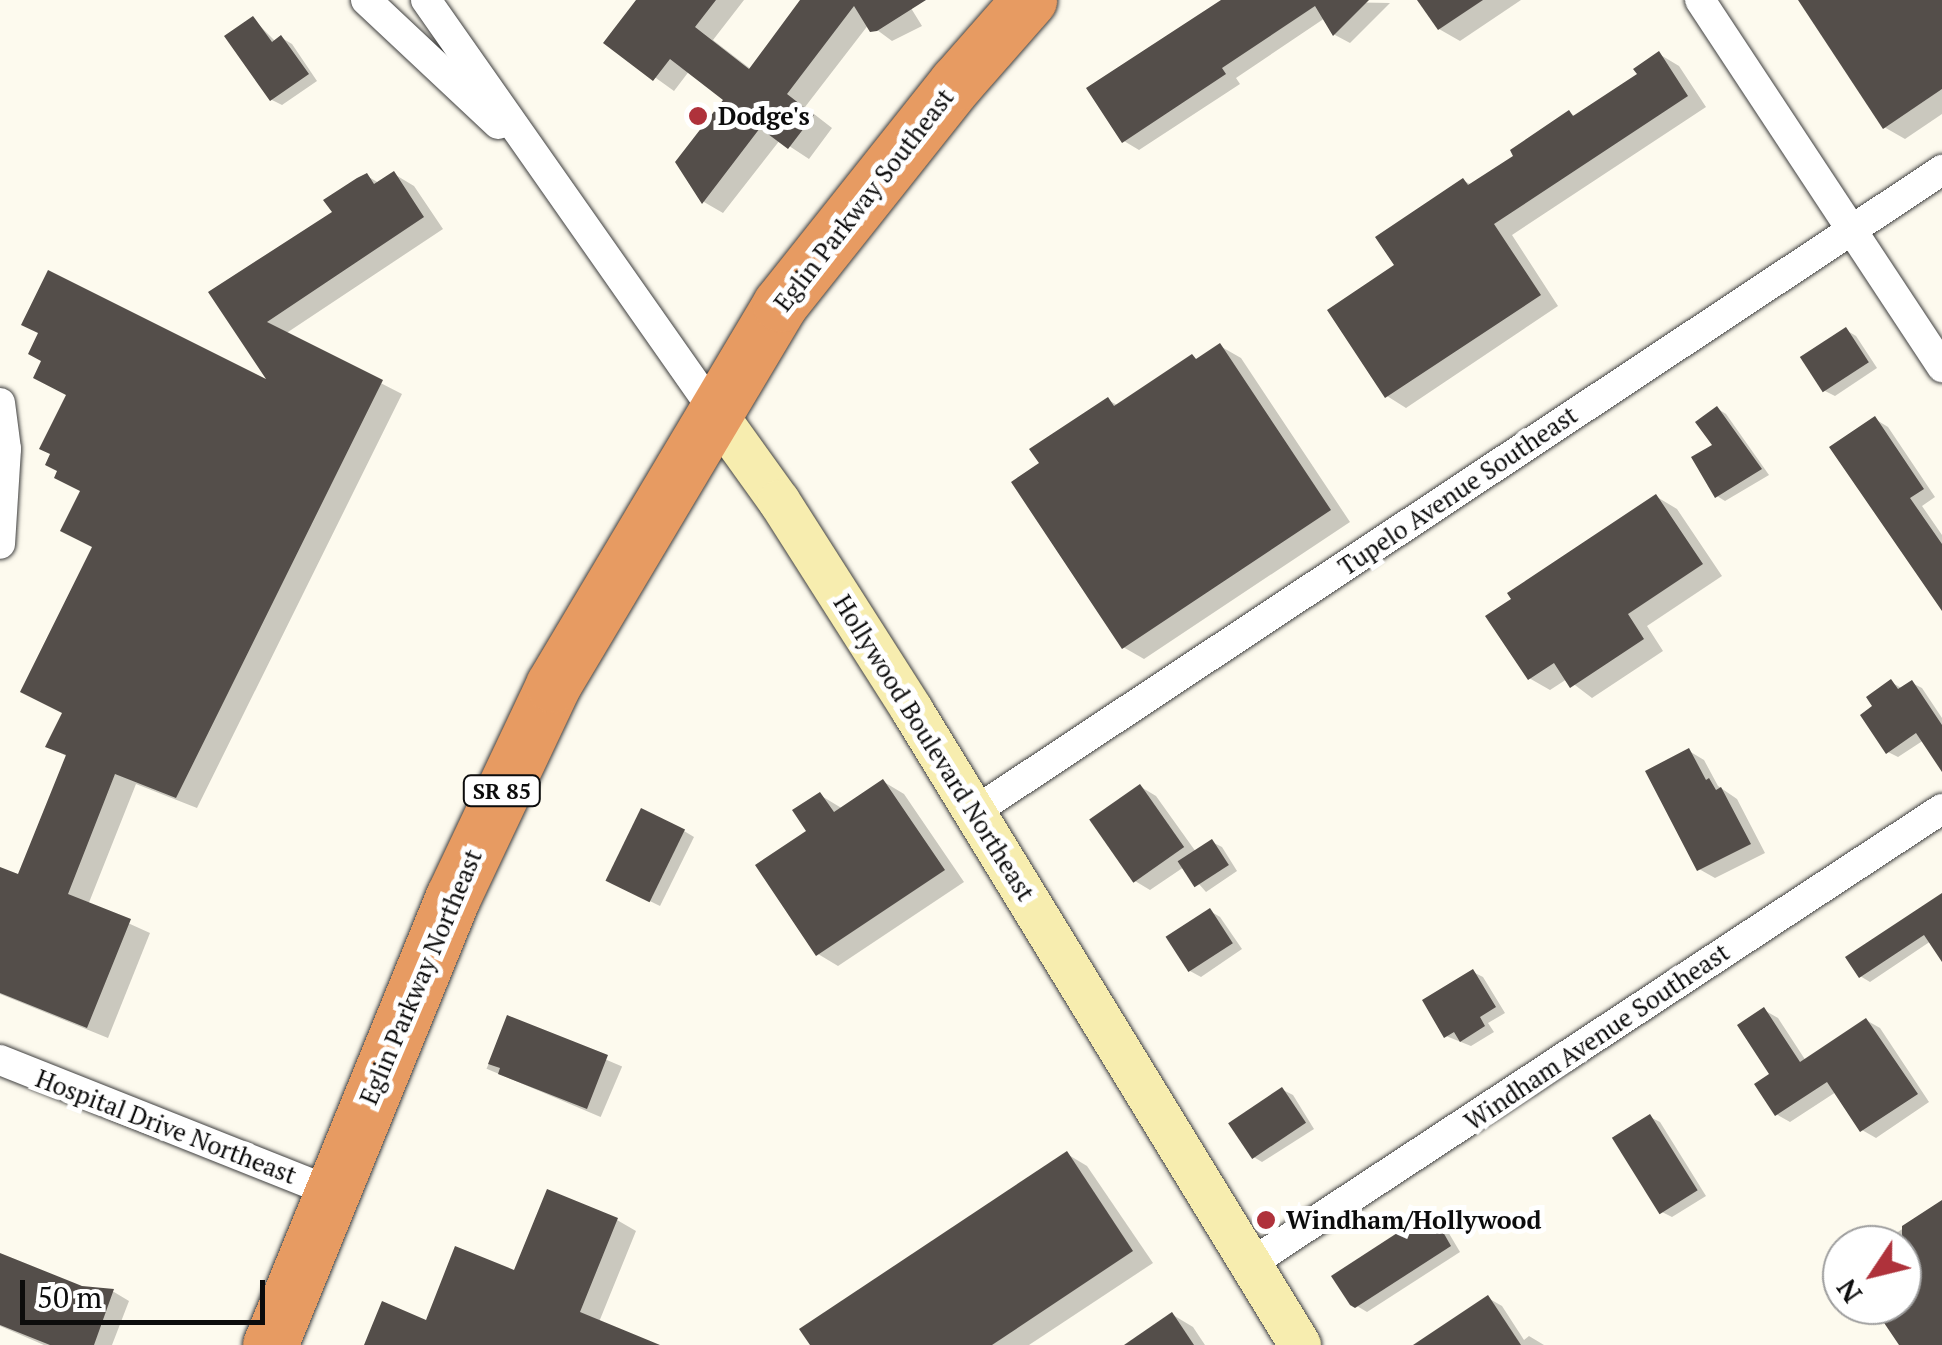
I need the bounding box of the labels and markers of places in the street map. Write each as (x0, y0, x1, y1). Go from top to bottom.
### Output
place label: Dodge's (718, 101, 810, 131)
marker: Dodge's (687, 105, 709, 127)
place label: Windham/Hollywood (1286, 1205, 1541, 1235)
marker: Windham/Hollywood (1255, 1209, 1277, 1231)

